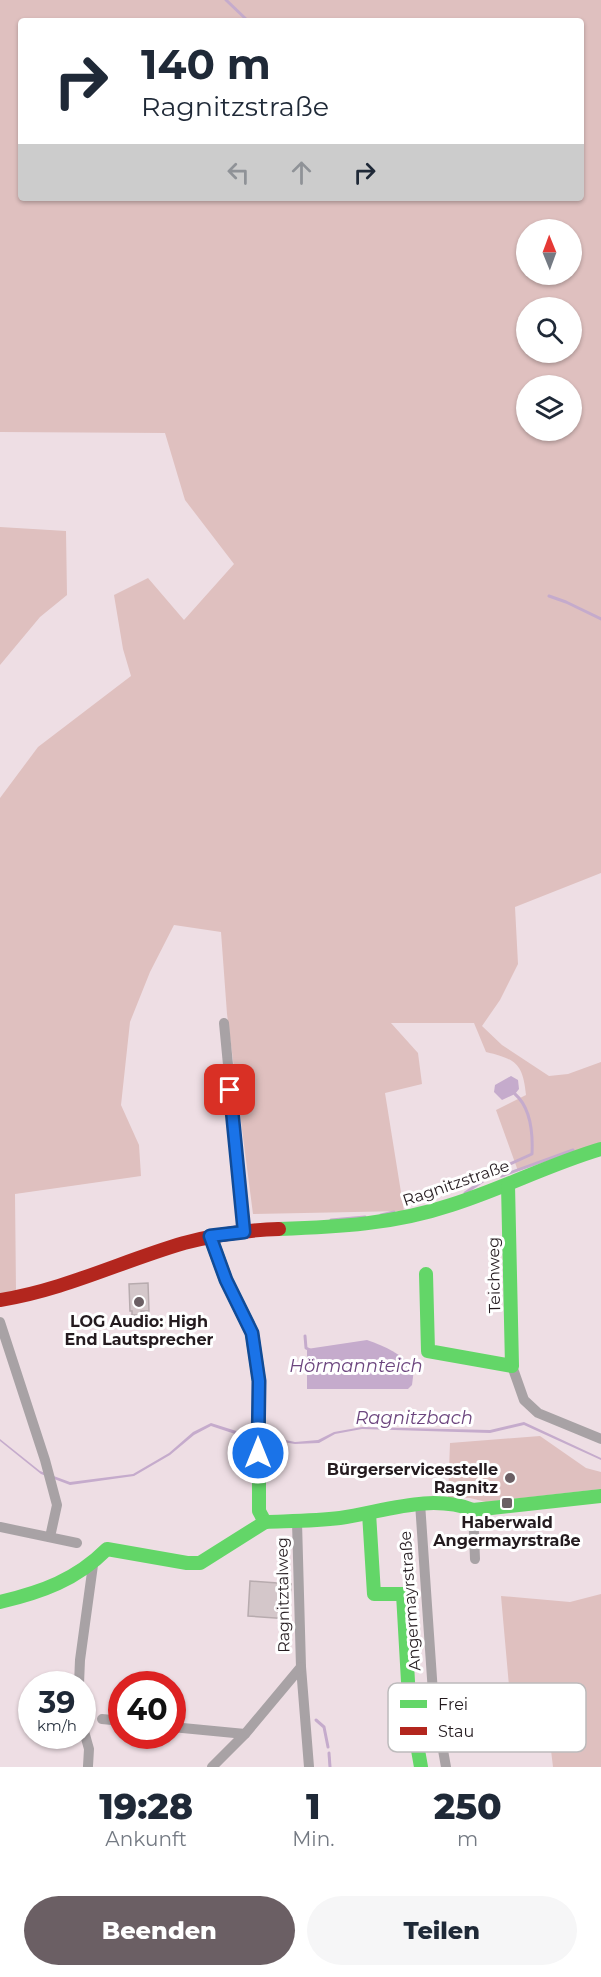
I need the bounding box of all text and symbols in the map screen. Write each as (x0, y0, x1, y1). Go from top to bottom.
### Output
text: 140 m (141, 38, 271, 90)
icon: right (42, 42, 120, 120)
text: Ragnitzstraße (141, 90, 329, 123)
icon: left (222, 156, 255, 189)
icon: ahead (285, 156, 318, 189)
icon: right (348, 156, 381, 189)
north arrow (516, 219, 582, 285)
map controls (516, 219, 582, 441)
button: search (516, 297, 582, 363)
button: layers (516, 375, 582, 441)
pin (204, 1064, 255, 1115)
icon: arrive (213, 1073, 246, 1106)
street label: Ragnitzstraße (400, 1156, 512, 1210)
street label: Teichweg (484, 1237, 504, 1313)
marker: LOG Audio: High End Lautsprecher (132, 1295, 146, 1309)
place label: LOG Audio: High End Lautsprecher (65, 1312, 214, 1349)
water label: Hörmannteich (289, 1355, 423, 1377)
water label: Ragnitzbach (355, 1407, 473, 1429)
position arrow (226, 1421, 290, 1485)
place label: Bürgerservicesstelle Ragnitz (327, 1460, 498, 1497)
marker: Bürgerservicesstelle Ragnitz (503, 1471, 517, 1485)
marker: Haberwald Angermayrstraße (500, 1496, 514, 1510)
place label: Haberwald Angermayrstraße (432, 1513, 581, 1550)
street label: Angermayrstraße (396, 1530, 424, 1672)
street label: Ragnitztalweg (272, 1537, 294, 1653)
speed limit sign: 40 (108, 1671, 186, 1749)
legend (388, 1683, 586, 1752)
text: 39 (39, 1684, 75, 1721)
text: Frei (438, 1695, 468, 1714)
text: km/h (37, 1716, 77, 1735)
text: Stau (438, 1722, 474, 1741)
text: 19:28 (99, 1784, 193, 1828)
text: 1 (306, 1784, 321, 1828)
text: 250 (434, 1784, 502, 1828)
text: Ankunft (105, 1827, 187, 1851)
text: Min. (292, 1827, 334, 1851)
text: m (457, 1827, 478, 1851)
button: Beenden (24, 1896, 295, 1965)
button: Teilen (307, 1896, 577, 1965)

